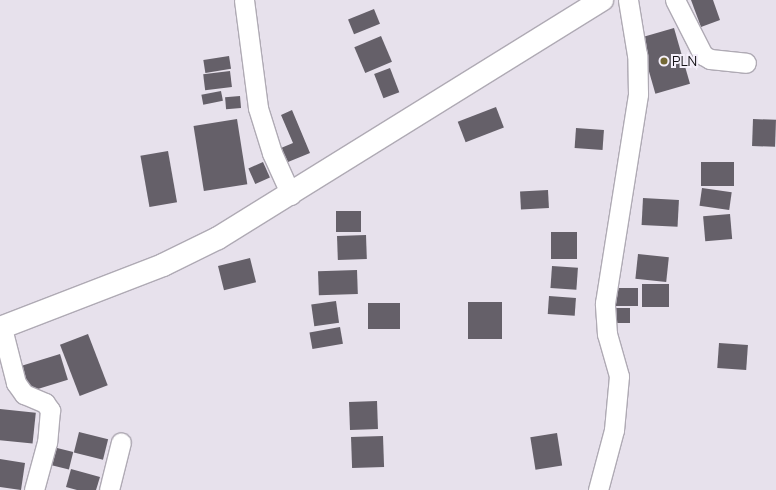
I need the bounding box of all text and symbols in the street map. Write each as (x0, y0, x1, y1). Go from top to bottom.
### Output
place label: PLN (672, 53, 697, 69)
marker: PLN (659, 56, 669, 66)

